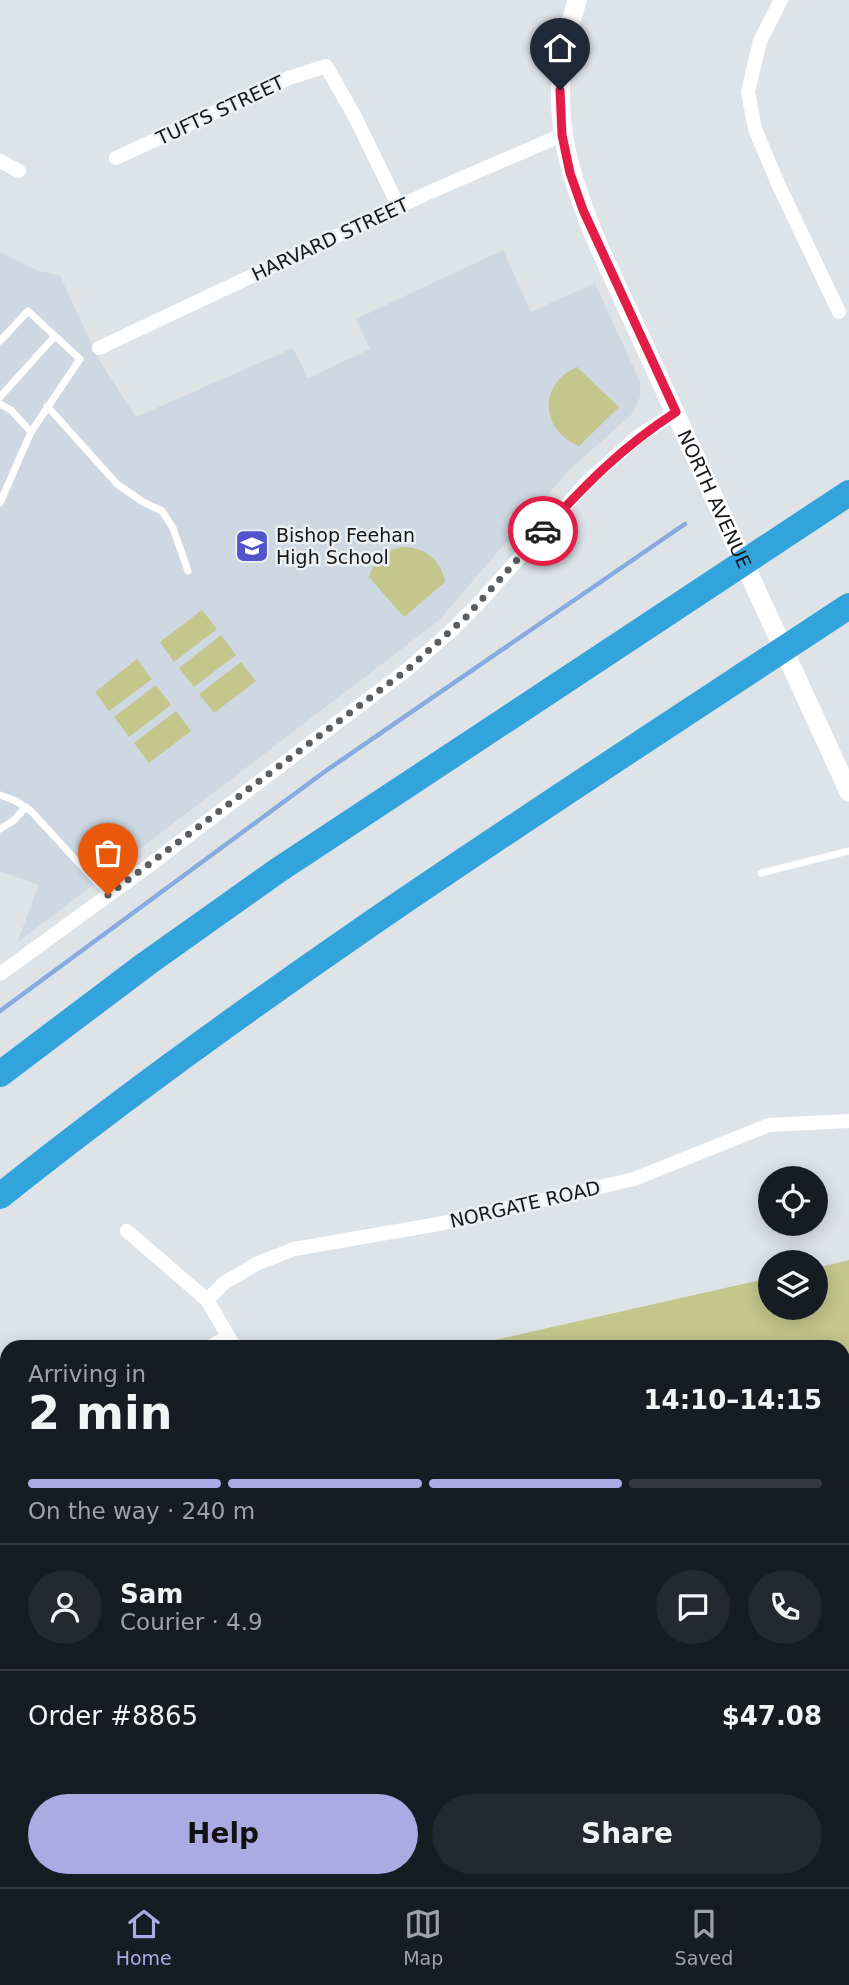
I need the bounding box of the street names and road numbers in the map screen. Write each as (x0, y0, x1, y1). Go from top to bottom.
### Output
street label: TUFTS STREET (152, 71, 288, 150)
street label: HARVARD STREET (248, 193, 412, 285)
street label: NORTH AVENUE (673, 426, 756, 572)
street label: NORGATE ROAD (448, 1176, 602, 1232)

